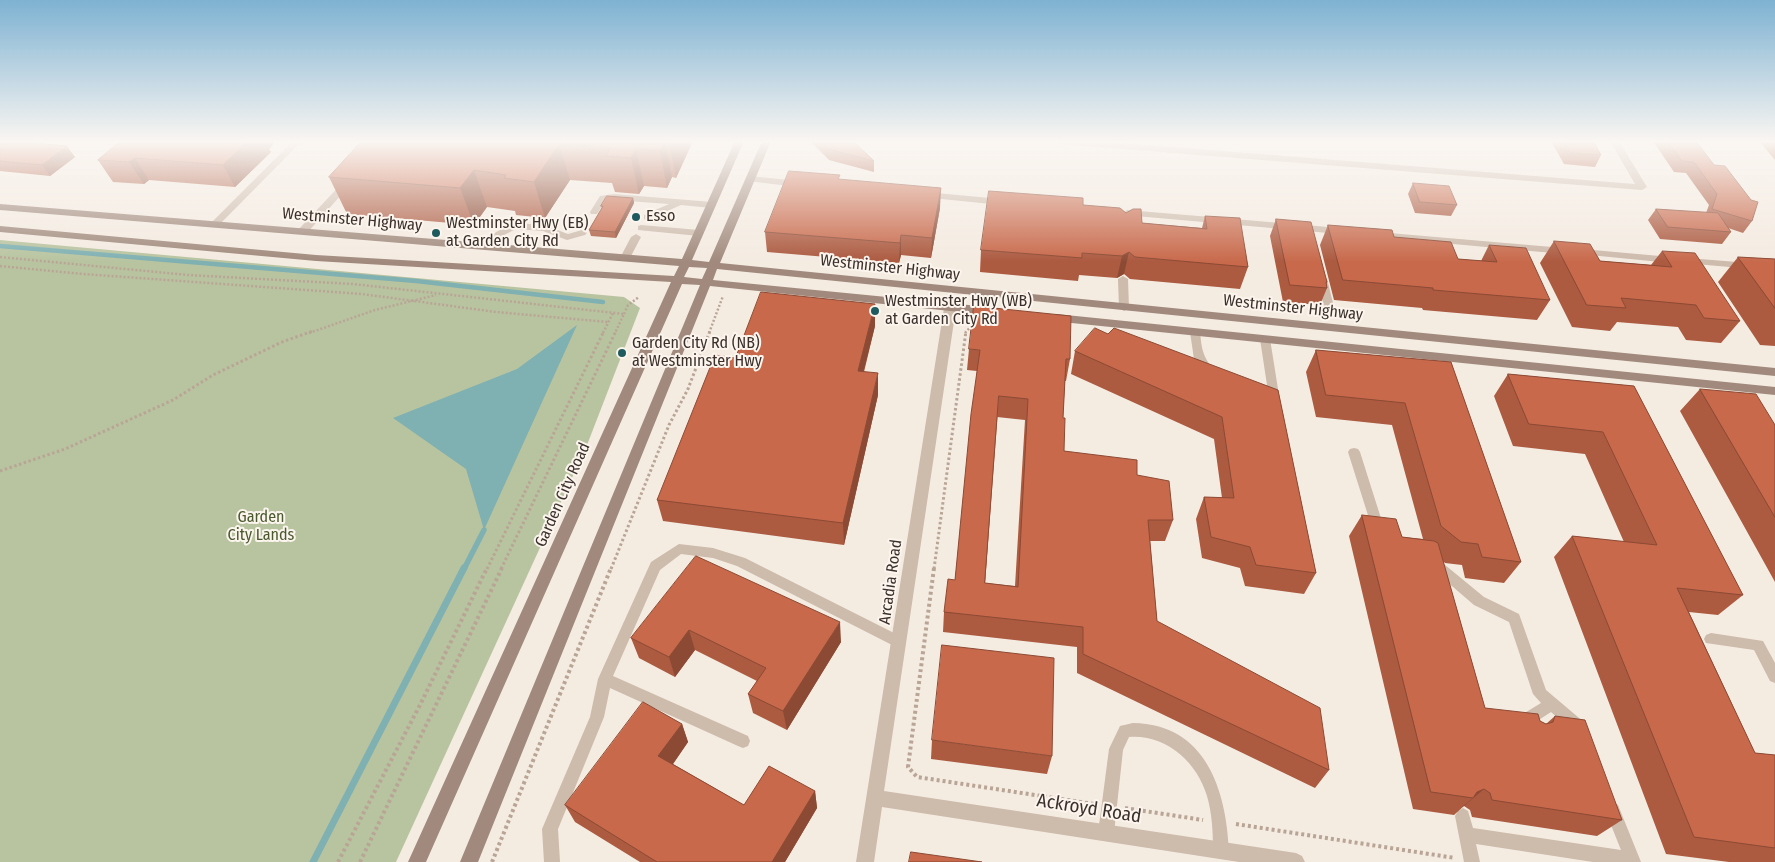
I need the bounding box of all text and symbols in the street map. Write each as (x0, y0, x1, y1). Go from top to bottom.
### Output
street label: Westminster Highway (281, 204, 423, 236)
place label: Esso (646, 207, 675, 227)
marker: Esso (630, 211, 642, 223)
place label: Westminster Hwy (EB) at Garden City Rd (446, 214, 588, 252)
marker: Westminster Hwy (EB) at Garden City Rd (430, 227, 442, 239)
street label: Westminster Highway (819, 251, 961, 285)
street label: Westminster Highway (1222, 291, 1364, 325)
place label: Westminster Hwy (WB) at Garden City Rd (885, 292, 1032, 330)
marker: Westminster Hwy (WB) at Garden City Rd (869, 305, 881, 317)
place label: Garden City Rd (NB) at Westminster Hwy (632, 334, 762, 372)
marker: Garden City Rd (NB) at Westminster Hwy (616, 347, 628, 359)
street label: Garden City Road (531, 440, 595, 550)
park label: Garden City Lands (228, 508, 294, 546)
street label: Arcadia Road (876, 538, 906, 626)
street label: Ackroyd Road (1035, 789, 1143, 829)

